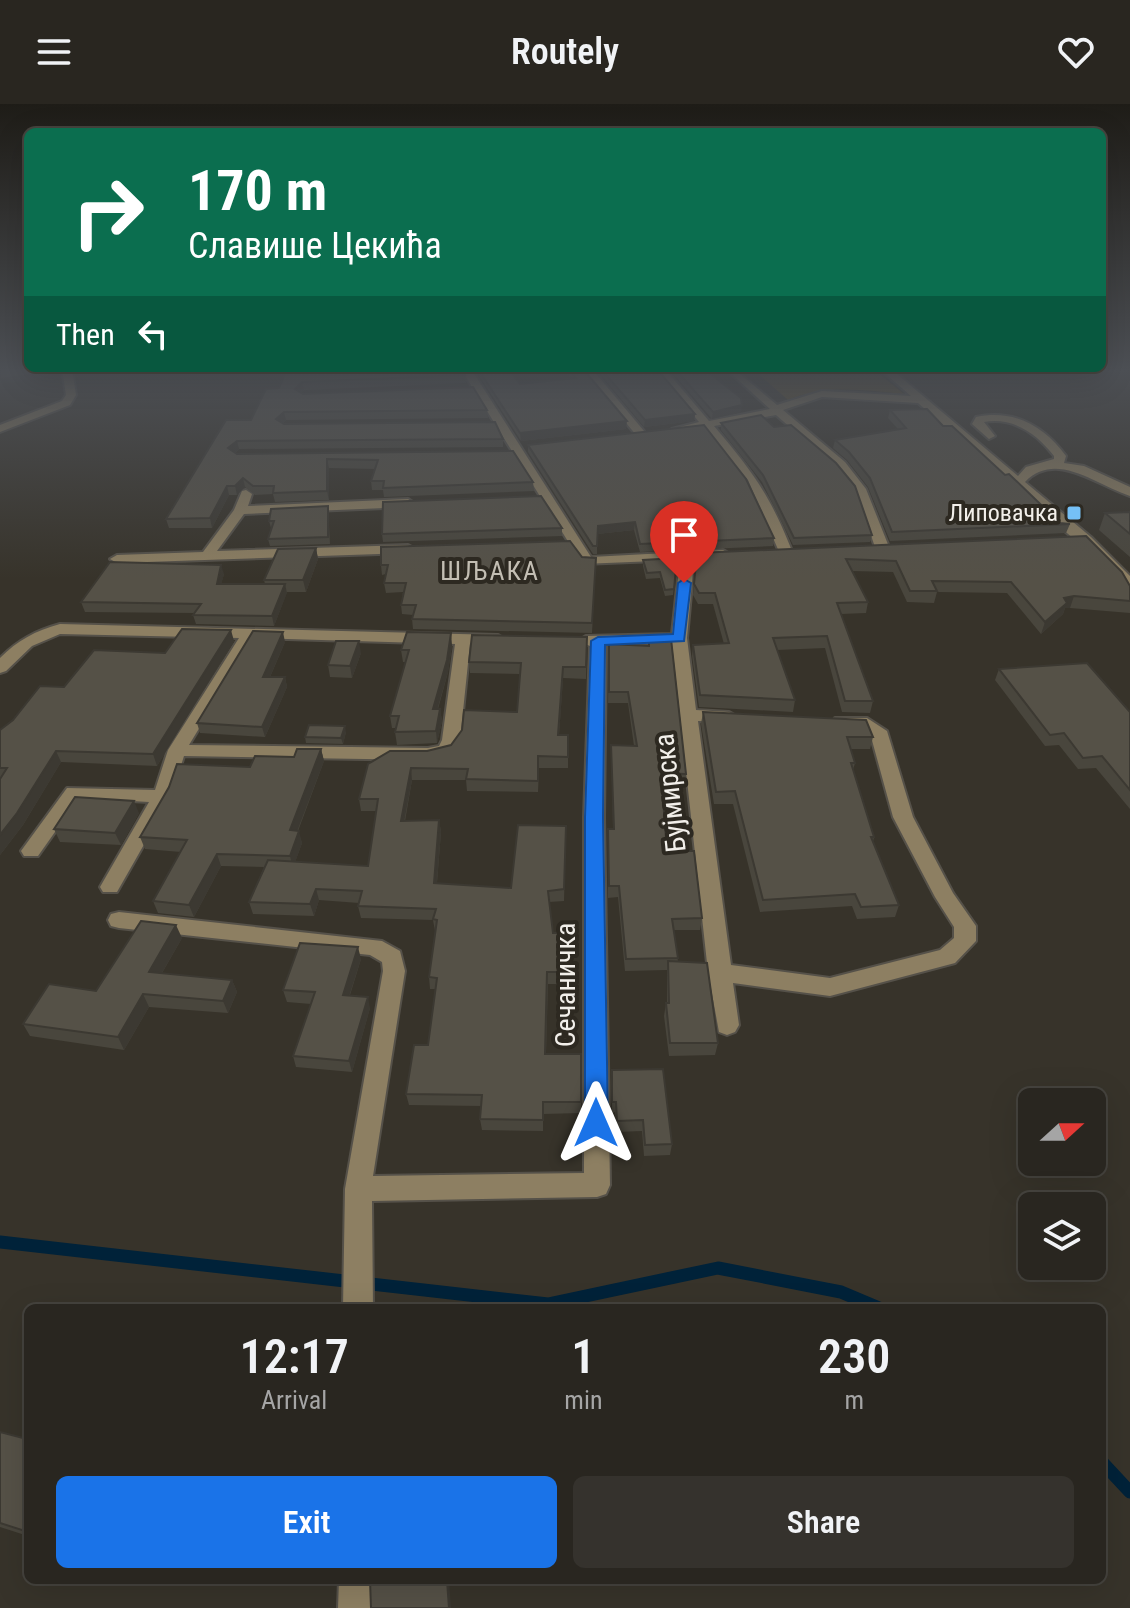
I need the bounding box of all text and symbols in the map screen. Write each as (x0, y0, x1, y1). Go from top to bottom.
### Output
icon: menu (32, 30, 76, 74)
icon: heart (1054, 30, 1098, 74)
text: Routely (511, 31, 619, 73)
text: 170 m (188, 158, 327, 224)
icon: right (56, 160, 160, 264)
text: Славише Цекића (188, 225, 442, 267)
icon: left (131, 312, 175, 356)
text: Then (56, 317, 115, 352)
place label: Липовачка (949, 499, 1058, 527)
pin (650, 501, 718, 583)
marker: Липовачка (1065, 504, 1083, 522)
icon: arrive (662, 513, 706, 557)
district label: ШЉАКА (440, 556, 540, 586)
street label: Бујмирска (647, 732, 693, 854)
street label: Сечаничка (549, 923, 582, 1047)
position arrow (554, 1081, 638, 1165)
north arrow (1018, 1088, 1106, 1176)
map controls (1018, 1088, 1106, 1280)
button: layers (1018, 1192, 1106, 1280)
text: 12:17 (240, 1328, 349, 1385)
text: 1 (571, 1328, 595, 1385)
text: 230 (818, 1328, 890, 1385)
text: Arrival (261, 1385, 327, 1415)
text: min (564, 1385, 602, 1415)
text: m (844, 1385, 864, 1415)
button: Exit (56, 1476, 557, 1568)
button: Share (573, 1476, 1074, 1568)

